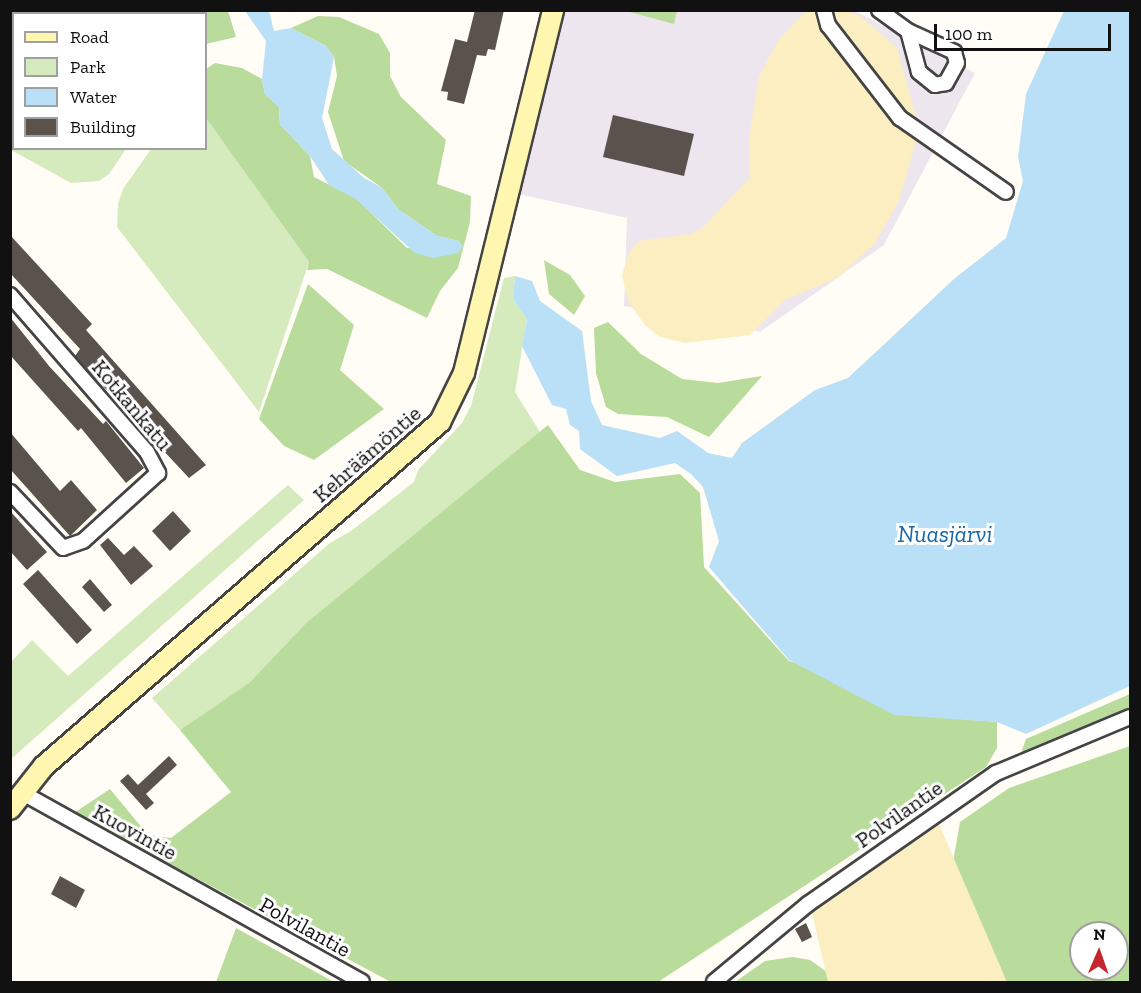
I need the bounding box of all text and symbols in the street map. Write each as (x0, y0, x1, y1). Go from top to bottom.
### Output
legend (12, 12, 207, 150)
scale bar (937, 12, 1114, 50)
text: 100 m (945, 23, 992, 45)
text: Road (70, 26, 109, 48)
text: Park (70, 56, 106, 78)
text: Water (70, 86, 117, 108)
text: Building (70, 116, 136, 138)
street label: Kotkankatu (86, 354, 178, 456)
street label: Kehräämöntie (308, 400, 426, 508)
water label: Nuasjärvi (897, 520, 993, 548)
street label: Polvilantie (850, 774, 948, 854)
street label: Kuovintie (88, 798, 182, 866)
street label: Polvilantie (255, 891, 355, 963)
north arrow (1069, 921, 1129, 981)
text: N (1093, 925, 1106, 944)

